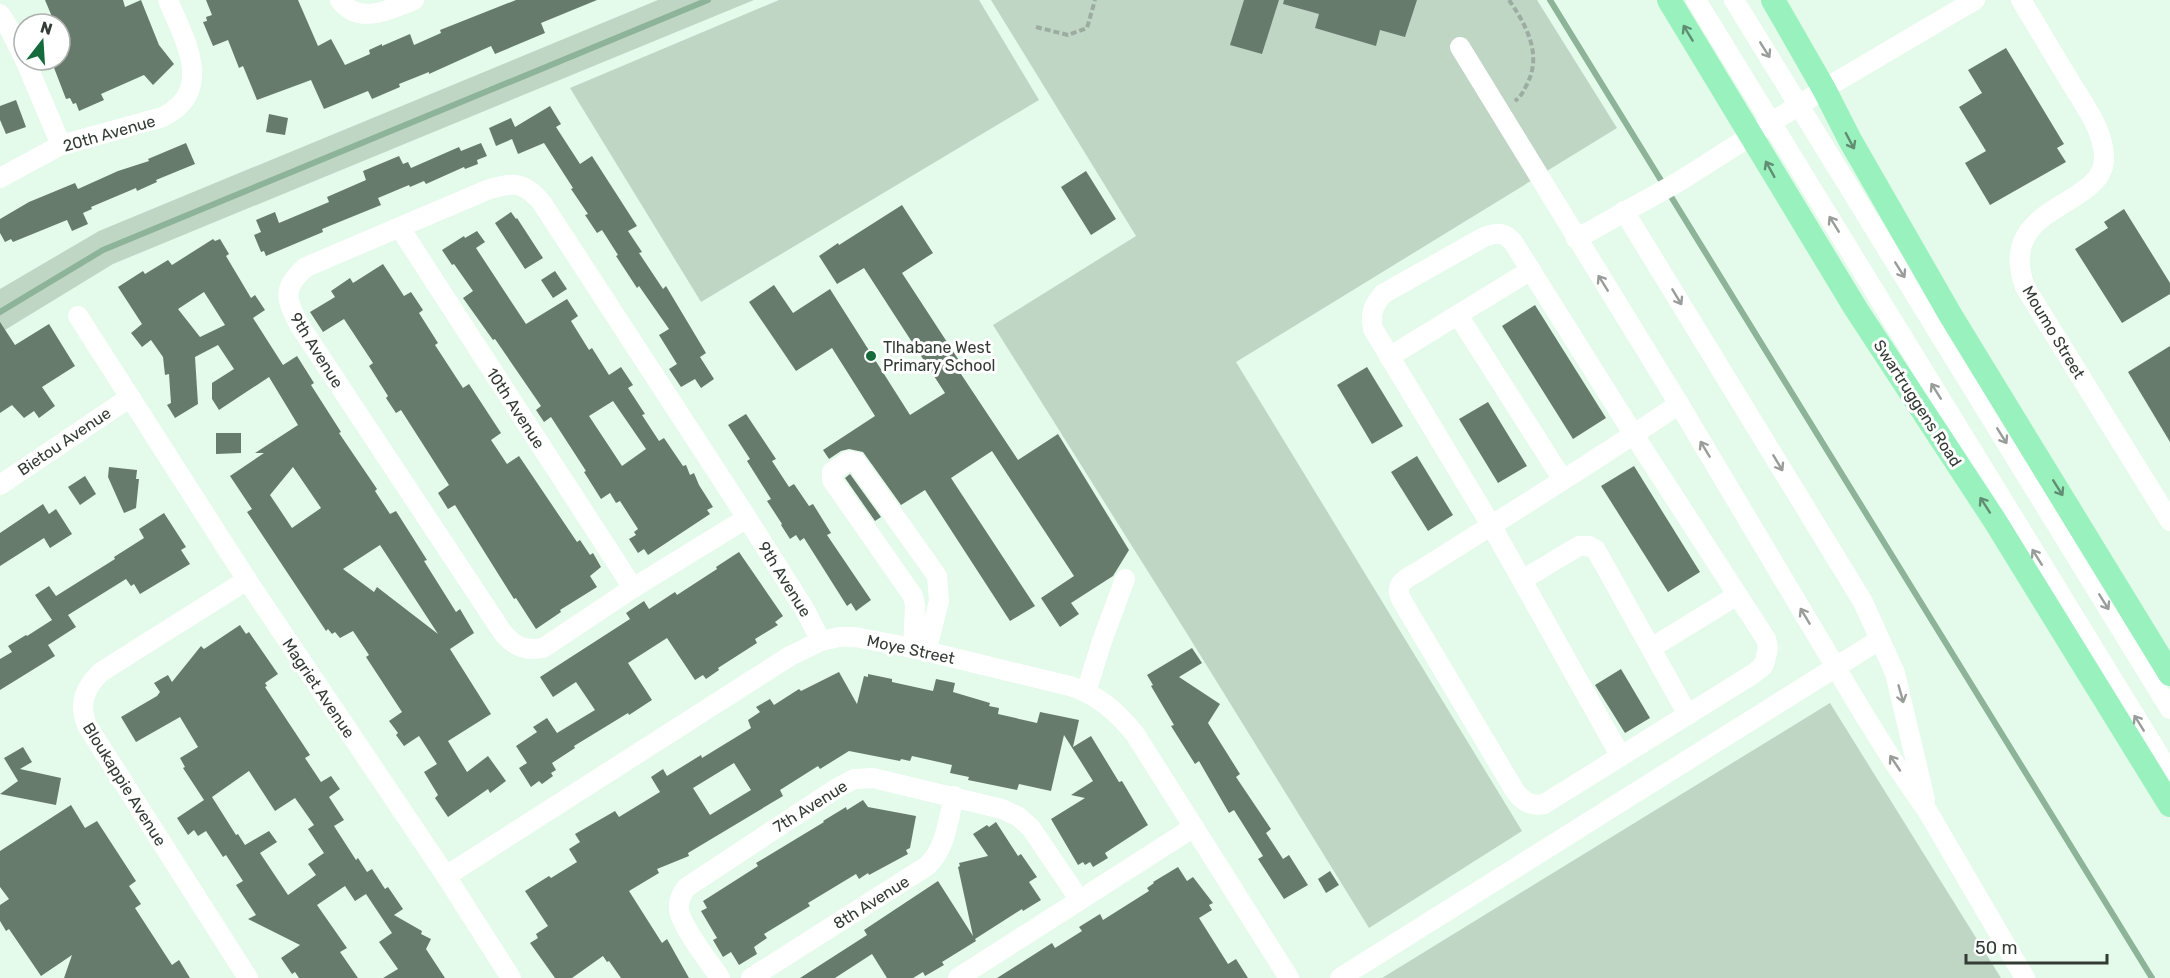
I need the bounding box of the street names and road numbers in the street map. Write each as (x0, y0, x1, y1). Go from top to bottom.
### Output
street label: 20th Avenue (61, 111, 157, 156)
street label: Moumo Street (2018, 282, 2089, 382)
street label: 9th Avenue (286, 309, 347, 391)
street label: Swartruggens Road (1870, 336, 1966, 470)
street label: 10th Avenue (482, 364, 549, 452)
street label: Bietou Avenue (14, 403, 114, 480)
street label: 9th Avenue (754, 538, 815, 620)
street label: Moye Street (865, 631, 957, 668)
street label: Magriet Avenue (278, 635, 359, 742)
street label: Bloukappie Avenue (79, 719, 170, 849)
street label: 7th Avenue (770, 776, 851, 837)
street label: 8th Avenue (830, 872, 913, 933)

